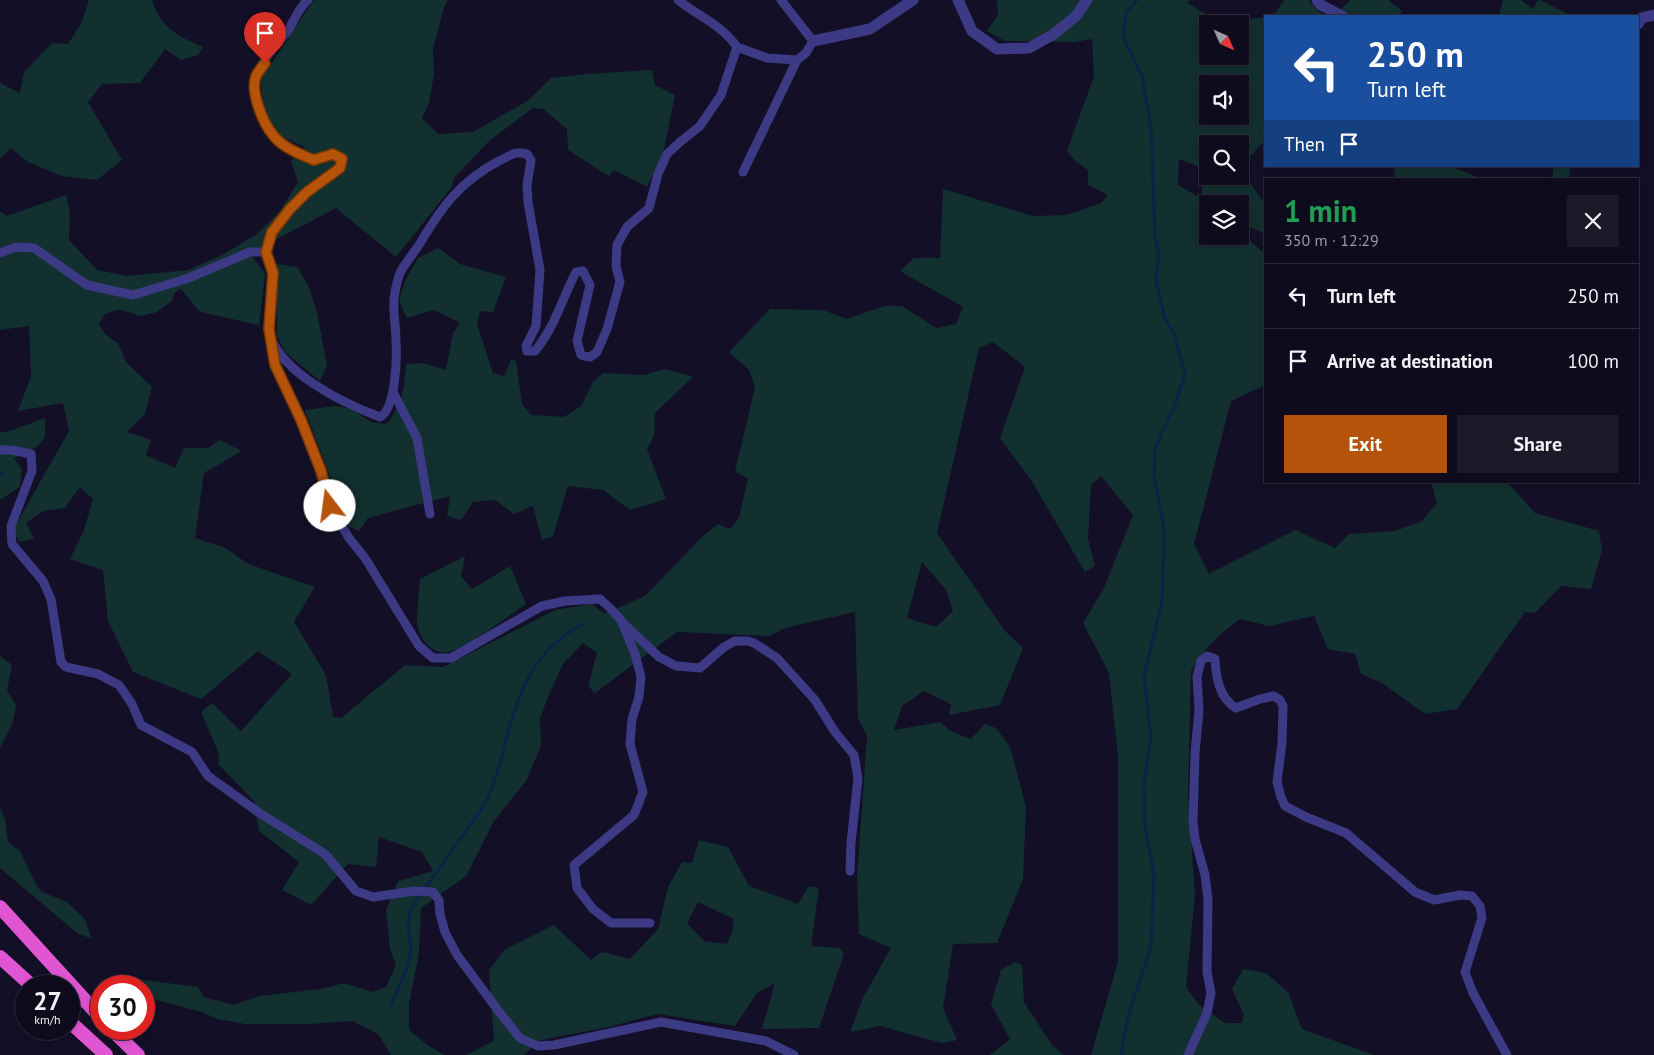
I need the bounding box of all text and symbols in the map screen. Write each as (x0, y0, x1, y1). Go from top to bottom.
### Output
pin (244, 12, 286, 63)
north arrow (1199, 15, 1249, 65)
map controls (1199, 15, 1249, 245)
icon: arrive (251, 19, 279, 47)
text: 250 m (1367, 31, 1464, 77)
icon: left (1284, 35, 1349, 100)
button: sound (1199, 75, 1249, 125)
text: Turn left (1367, 75, 1446, 103)
icon: arrive (1335, 130, 1363, 158)
text: Then (1284, 132, 1325, 156)
button: search (1199, 135, 1249, 185)
text: 1 min (1284, 191, 1357, 230)
button: layers (1199, 195, 1249, 245)
button: close (1567, 195, 1619, 247)
text: 350 m · 12:29 (1284, 230, 1379, 250)
icon: left (1284, 282, 1312, 310)
text: Turn left (1327, 284, 1396, 308)
text: 250 m (1567, 284, 1619, 308)
icon: arrive (1284, 347, 1312, 375)
text: Arrive at destination (1327, 349, 1493, 373)
text: 100 m (1567, 349, 1619, 373)
button: Exit (1284, 415, 1447, 473)
button: Share (1457, 415, 1619, 473)
position arrow (303, 479, 355, 531)
speed limit sign: 30 (90, 975, 155, 1040)
text: 27 (33, 985, 62, 1017)
text: km/h (34, 1012, 61, 1027)

